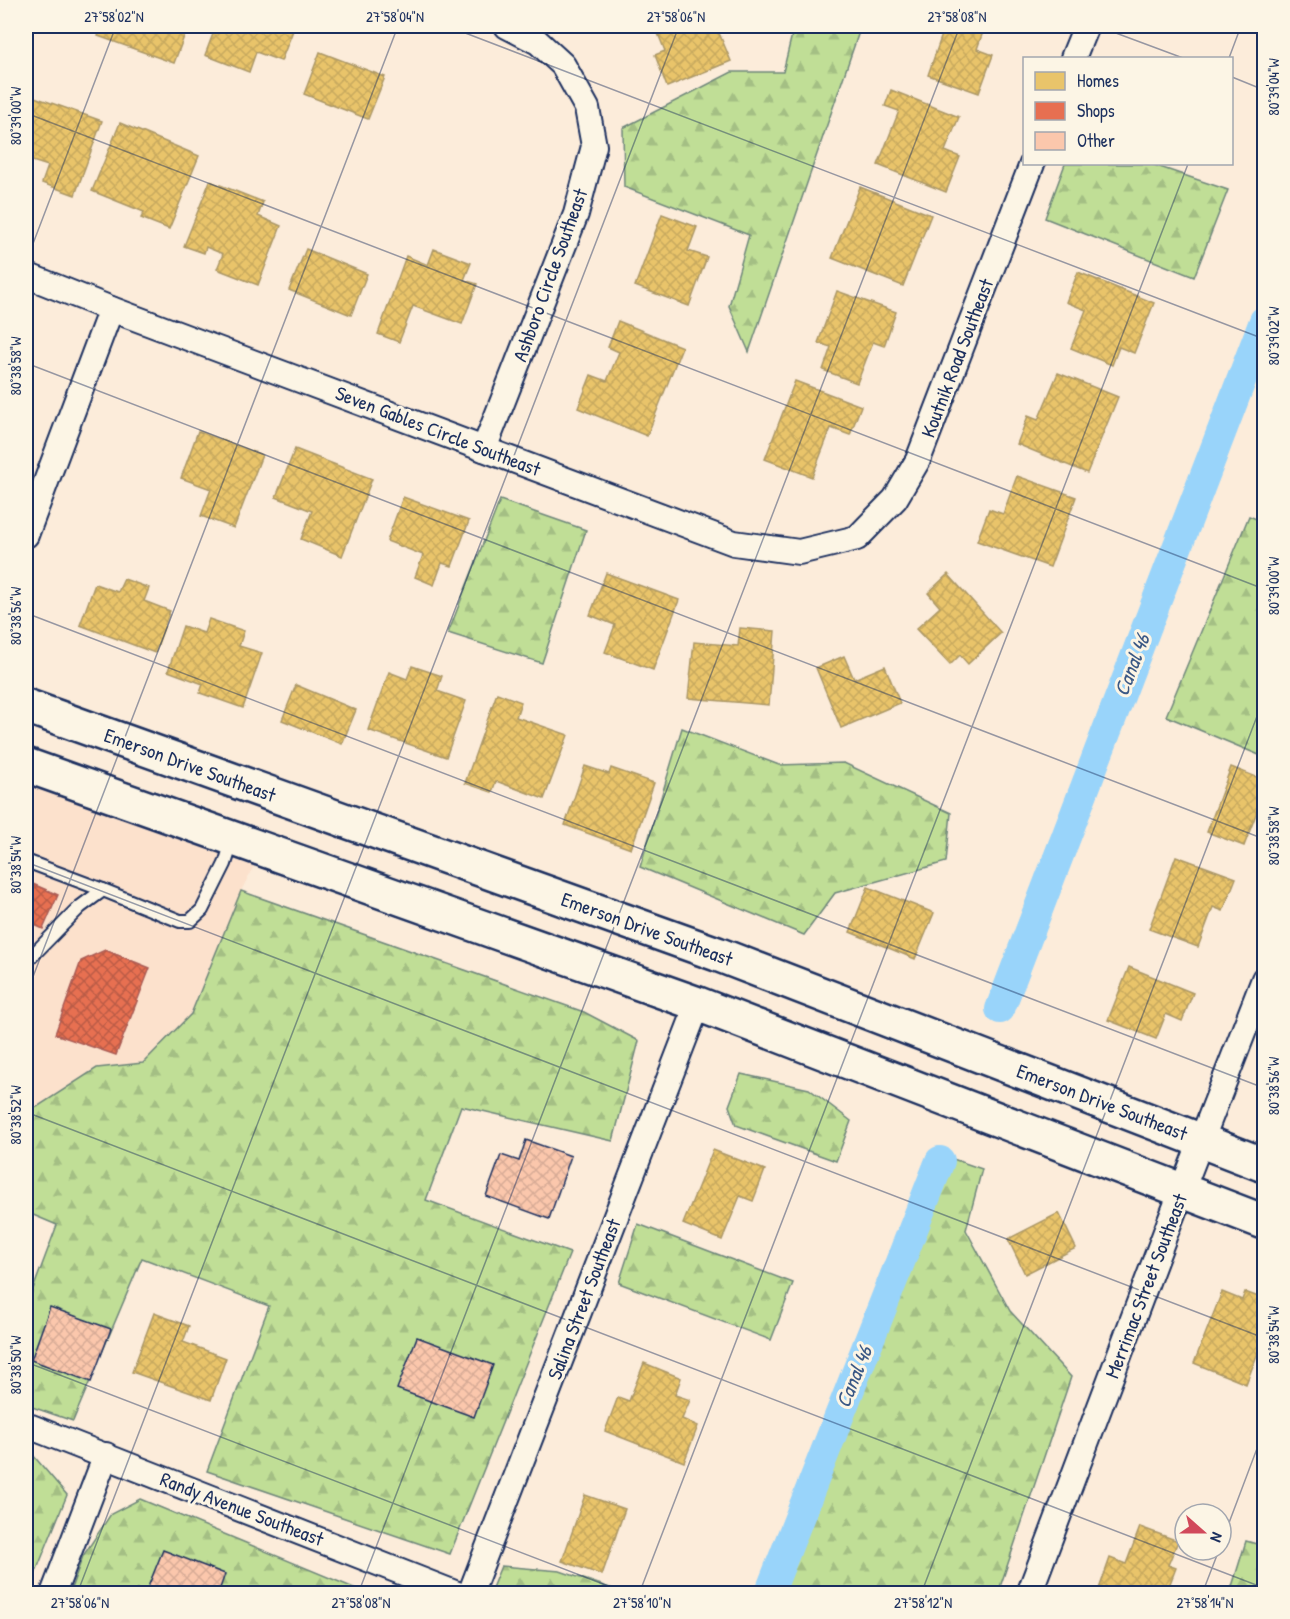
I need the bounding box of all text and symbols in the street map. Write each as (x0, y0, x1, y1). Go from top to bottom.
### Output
text: 27°58'02"N (84, 6, 144, 27)
text: 27°58'04"N (366, 6, 424, 27)
text: 27°58'06"N (647, 6, 705, 27)
text: 27°58'08"N (928, 6, 987, 27)
legend (1023, 57, 1233, 165)
text: 80°39'04"W (1263, 57, 1284, 116)
text: Homes (1077, 68, 1119, 93)
text: 80°39'00"W (5, 86, 26, 145)
text: Shops (1077, 98, 1115, 123)
text: Other (1077, 128, 1115, 153)
street label: Ashboro Circle Southeast (506, 184, 594, 365)
street label: Koutnik Road Southeast (914, 273, 1000, 441)
text: 80°39'02"W (1263, 306, 1284, 365)
text: 80°38'58"W (5, 336, 26, 396)
street label: Seven Gables Circle Southeast (332, 379, 546, 483)
text: 80°39'00"W (1263, 556, 1284, 615)
text: 80°38'56"W (5, 586, 26, 645)
water label: Canal 46 (1107, 628, 1157, 700)
street label: Emerson Drive Southeast (101, 721, 281, 808)
text: 80°38'58"W (1263, 806, 1284, 866)
text: 80°38'54"W (5, 835, 26, 894)
street label: Emerson Drive Southeast (558, 885, 738, 972)
text: 80°38'56"W (1263, 1056, 1284, 1115)
street label: Emerson Drive Southeast (1013, 1057, 1192, 1147)
text: 80°38'52"W (5, 1084, 26, 1145)
street label: Merrimac Street Southeast (1098, 1189, 1194, 1382)
street label: Salina Street Southeast (540, 1213, 627, 1383)
text: 80°38'54"W (1263, 1305, 1284, 1364)
text: 80°38'50"W (5, 1335, 26, 1395)
water label: Canal 46 (828, 1340, 880, 1412)
street label: Randy Avenue Southeast (157, 1465, 329, 1553)
north arrow (1173, 1502, 1233, 1562)
text: N (1205, 1529, 1229, 1546)
text: 27°58'06"N (51, 1592, 109, 1613)
text: 27°58'08"N (332, 1592, 391, 1613)
text: 27°58'10"N (613, 1592, 671, 1613)
text: 27°58'12"N (894, 1592, 952, 1613)
text: 27°58'14"N (1177, 1592, 1233, 1613)

